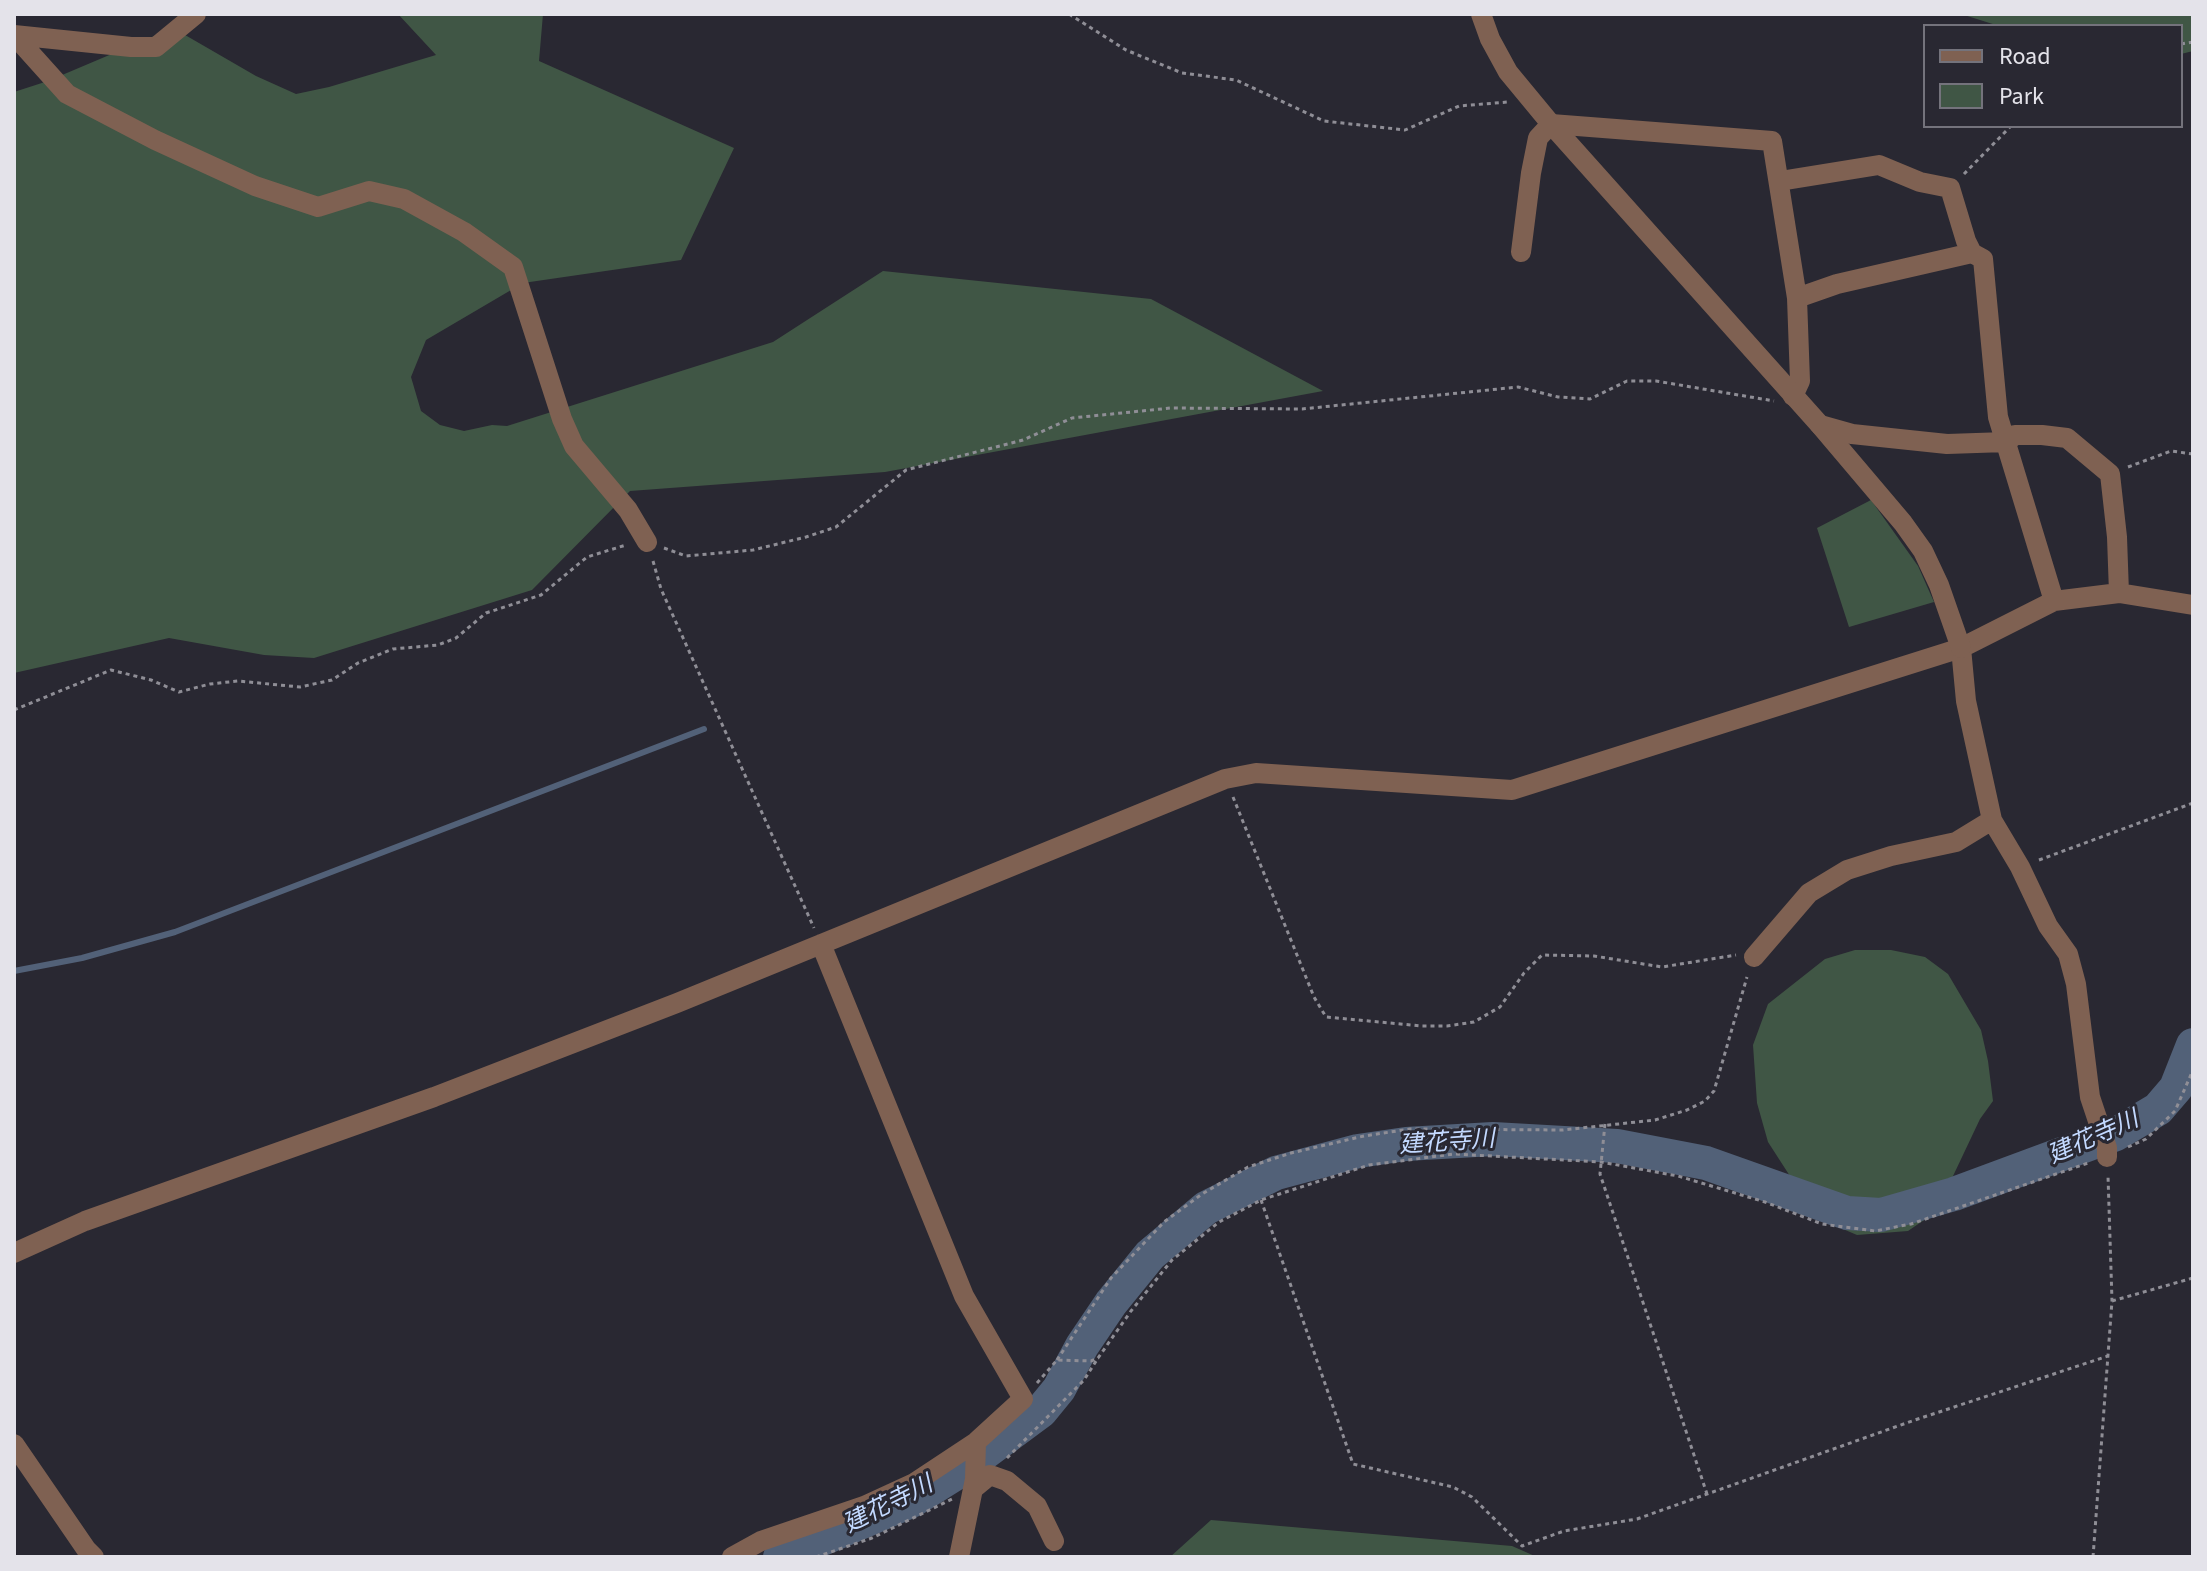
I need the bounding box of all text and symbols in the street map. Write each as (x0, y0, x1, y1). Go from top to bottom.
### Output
legend (1923, 24, 2183, 128)
text: Road (1999, 39, 2051, 74)
text: Park (1999, 79, 2044, 114)
water label: 建花寺川 (2044, 1106, 2144, 1172)
water label: 建花寺川 (1398, 1126, 1496, 1162)
water label: 建花寺川 (840, 1471, 938, 1541)

